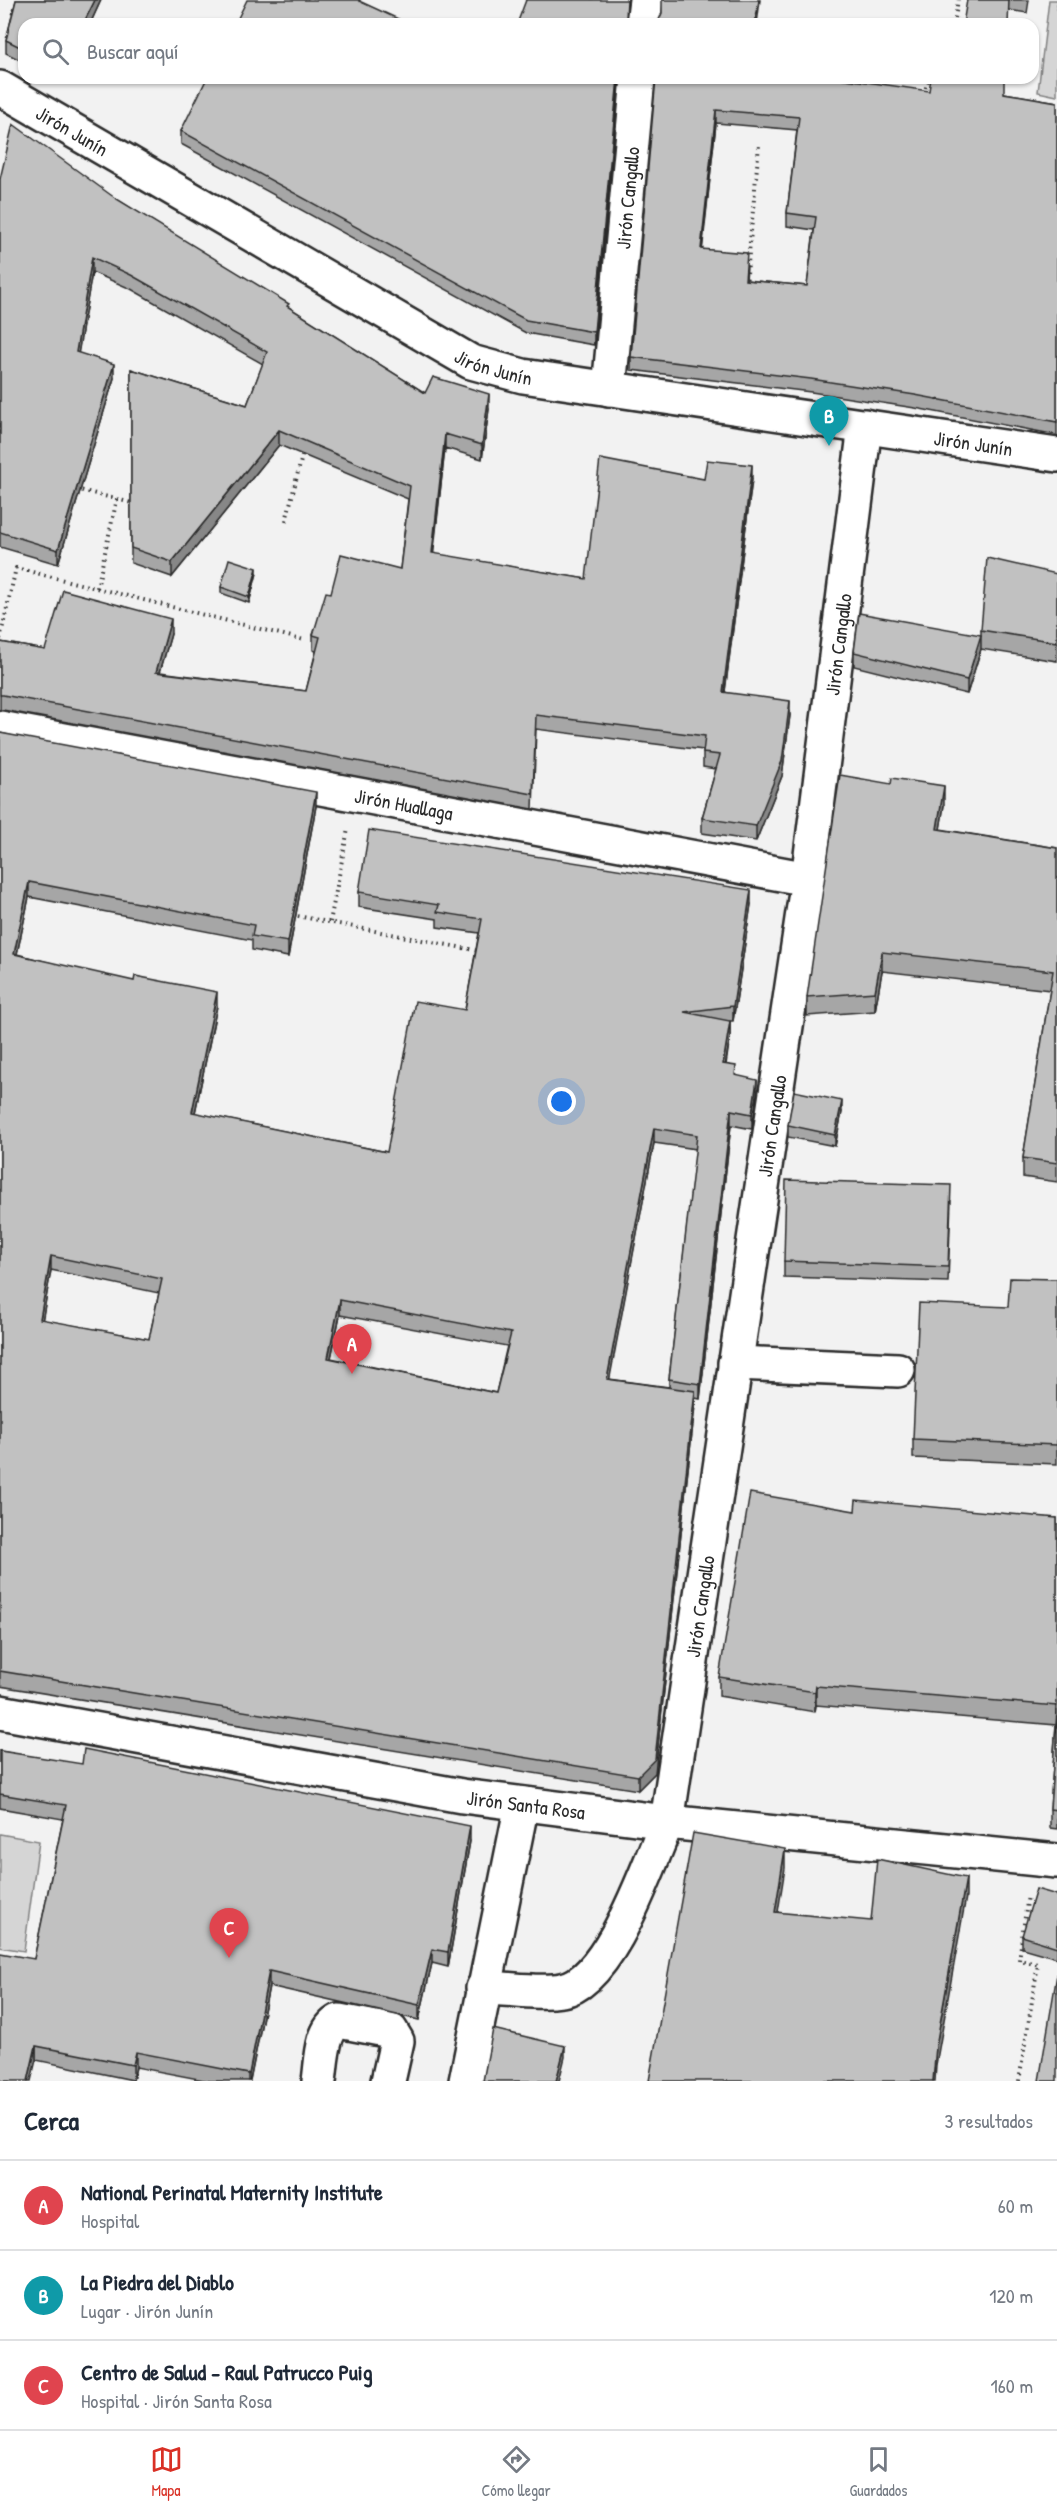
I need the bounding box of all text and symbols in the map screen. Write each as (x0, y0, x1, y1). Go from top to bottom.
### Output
search box (18, 18, 1039, 84)
icon: search (39, 35, 72, 68)
text: Buscar aquí (87, 36, 179, 66)
street label: Jirón Junín (32, 99, 114, 162)
street label: Jirón Cangallo (609, 145, 645, 250)
street label: Jirón Junín (450, 342, 534, 391)
pin: B (810, 396, 848, 446)
street label: Jirón Junín (932, 423, 1015, 462)
street label: Jirón Cangallo (818, 592, 857, 697)
street label: Jirón Huallaga (352, 781, 456, 826)
street label: Jirón Cangallo (750, 1073, 792, 1178)
your location (547, 1087, 576, 1116)
pin: A (332, 1324, 372, 1374)
street label: Jirón Cangallo (678, 1554, 720, 1659)
street label: Jirón Santa Rosa (465, 1783, 587, 1825)
pin: C (210, 1908, 248, 1958)
text: Cerca (24, 2103, 79, 2138)
text: 3 resultados (944, 2107, 1033, 2134)
text: National Perinatal Maternity Institute (81, 2177, 383, 2207)
text: A (39, 2192, 48, 2219)
text: 60 m (998, 2192, 1033, 2219)
text: Hospital (81, 2207, 139, 2234)
text: La Piedra del Diablo (81, 2267, 234, 2297)
text: B (38, 2282, 49, 2309)
text: 120 m (989, 2282, 1033, 2309)
text: Lugar · Jirón Junín (81, 2297, 213, 2324)
text: Centro de Salud - Raul Patrucco Puig (81, 2357, 373, 2387)
text: C (38, 2372, 49, 2399)
text: 160 m (991, 2372, 1033, 2399)
text: Hospital · Jirón Santa Rosa (81, 2387, 272, 2414)
tab: Mapa (150, 2443, 183, 2501)
tab: Cómo llegar (482, 2443, 551, 2501)
tab: Guardados (850, 2443, 907, 2501)

